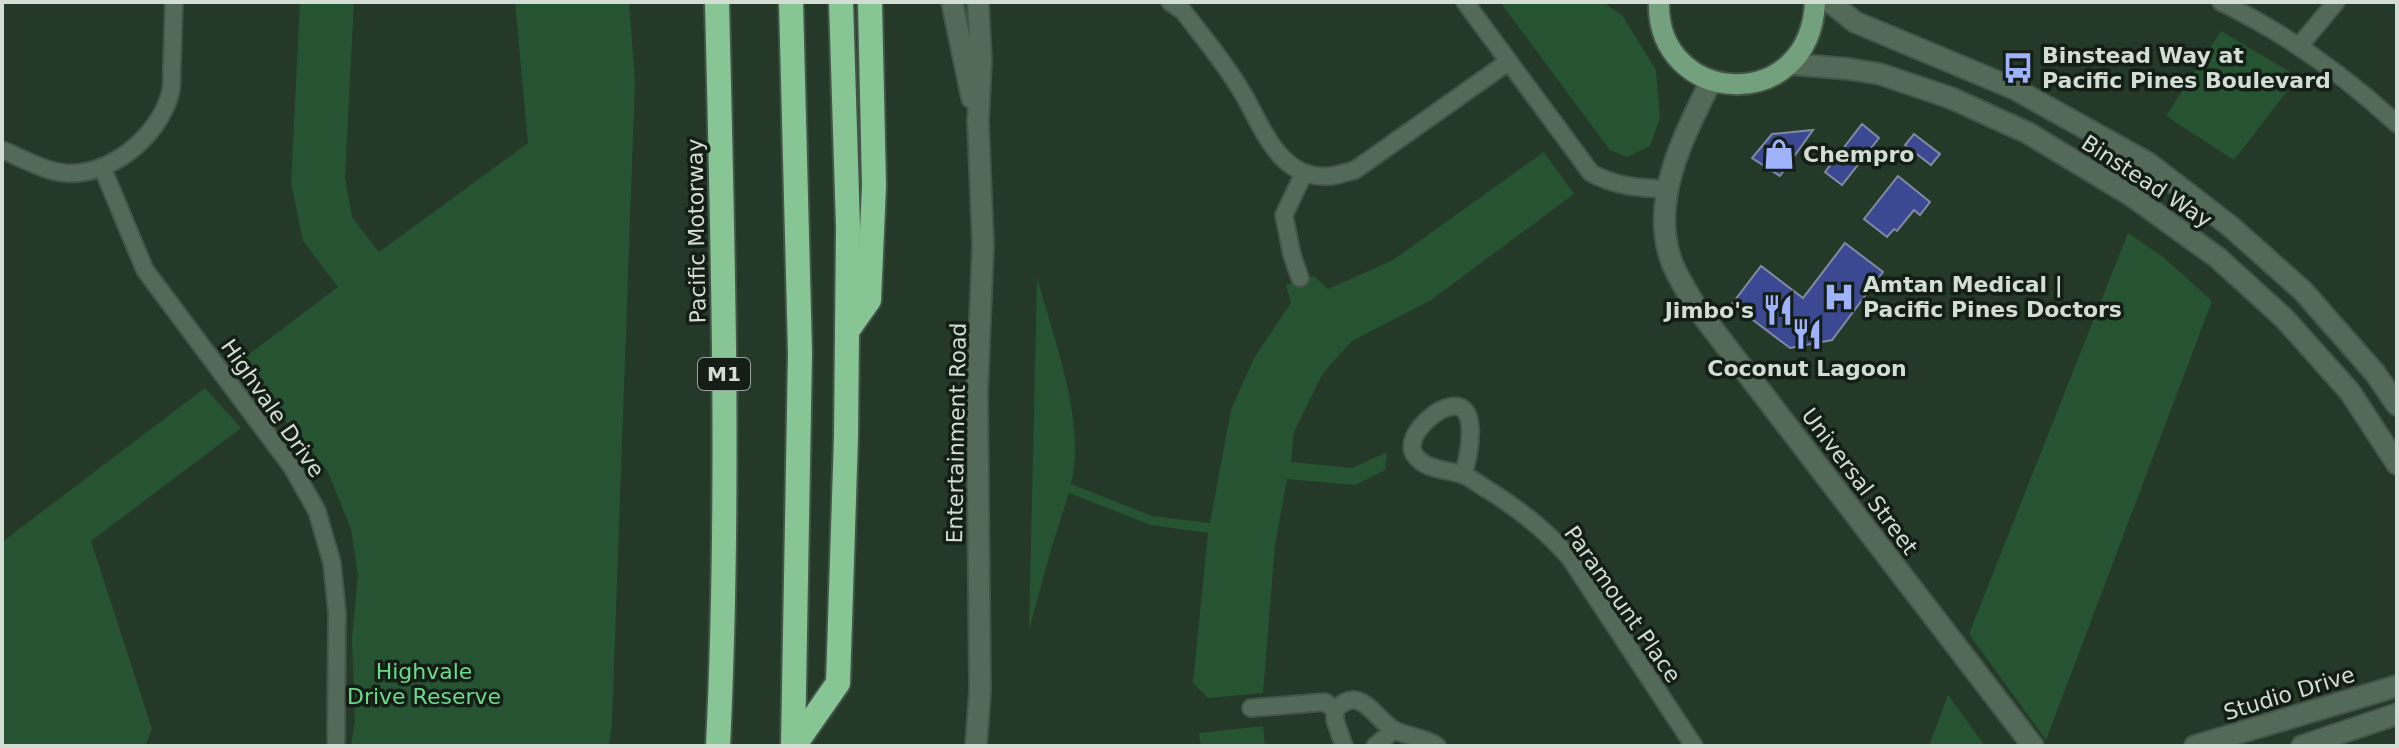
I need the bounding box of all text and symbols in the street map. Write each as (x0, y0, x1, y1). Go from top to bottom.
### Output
place label: Binstead Way at Pacific Pines Boulevard (2042, 43, 2331, 93)
bus stop icon: Binstead Way at Pacific Pines Boulevard (2001, 51, 2035, 85)
street label: Binstead Way (2077, 130, 2216, 233)
shop icon: Chempro (1762, 137, 1796, 171)
street label: Pacific Motorway (682, 138, 711, 324)
place label: Chempro (1803, 142, 1914, 167)
place label: Amtan Medical | Pacific Pines Doctors (1863, 272, 2122, 322)
hospital icon: Amtan Medical | Pacific Pines Doctors (1822, 280, 1856, 314)
restaurant icon: Jimbo's (1761, 293, 1795, 327)
place label: Jimbo's (1663, 298, 1754, 323)
restaurant icon: Coconut Lagoon (1790, 317, 1824, 351)
street label: Entertainment Road (942, 322, 971, 544)
street label: Highvale Drive (216, 335, 329, 482)
place label: Coconut Lagoon (1707, 356, 1907, 381)
road number: M1 (698, 358, 750, 390)
street label: Universal Street (1796, 403, 1923, 560)
street label: Paramount Place (1559, 521, 1686, 687)
park label: Highvale Drive Reserve (347, 659, 501, 709)
street label: Studio Drive (2221, 662, 2358, 725)

